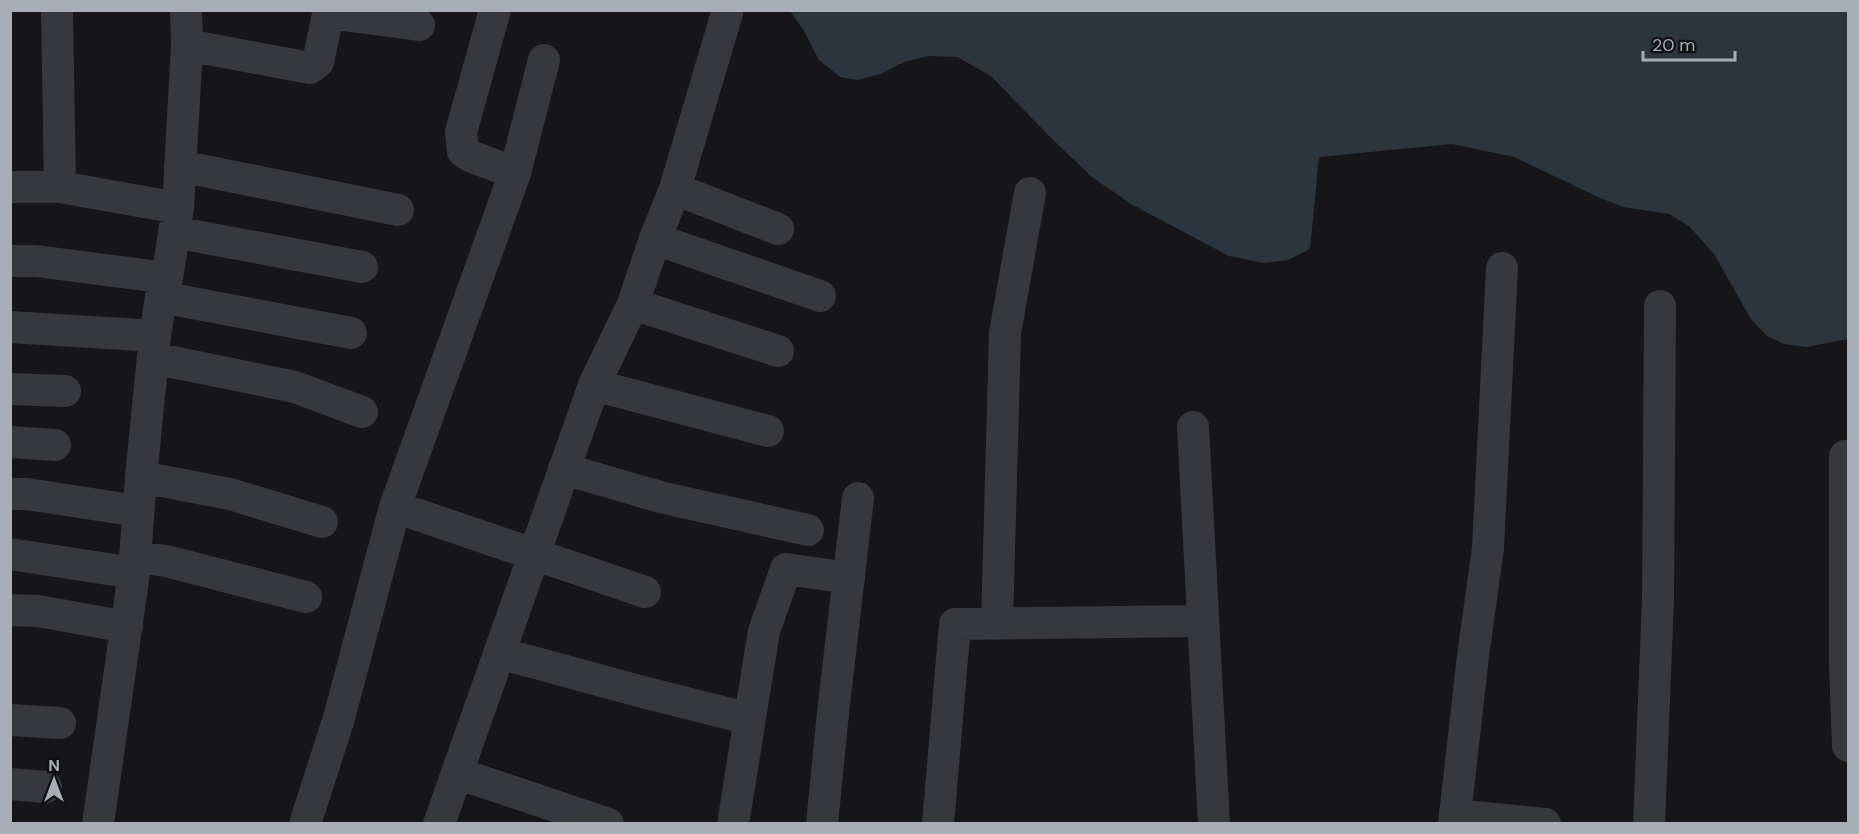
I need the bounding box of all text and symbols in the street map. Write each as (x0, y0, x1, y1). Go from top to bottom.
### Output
scale bar (1643, 24, 1734, 62)
text: 20 m (1652, 33, 1695, 57)
north arrow (24, 750, 84, 810)
text: N (48, 755, 60, 776)

